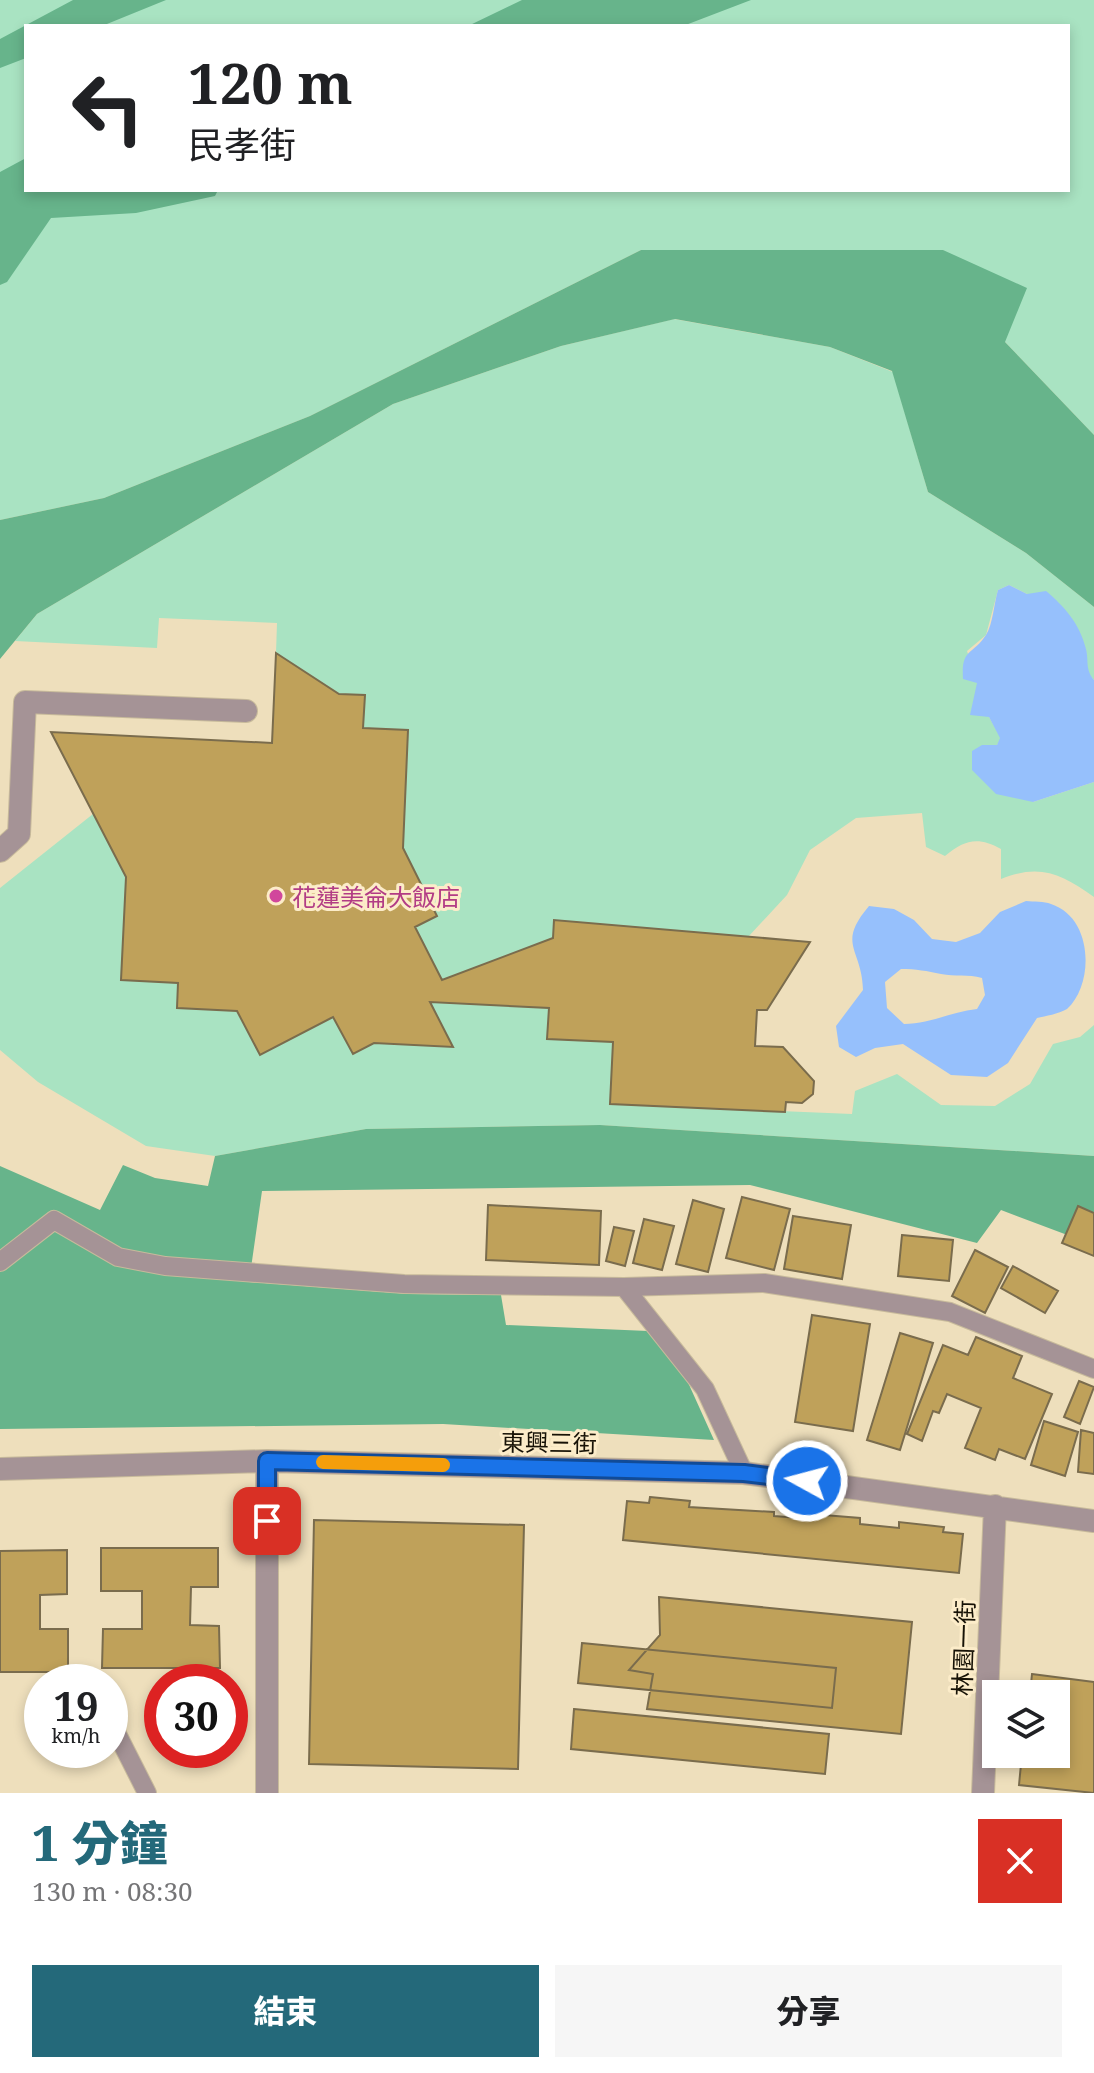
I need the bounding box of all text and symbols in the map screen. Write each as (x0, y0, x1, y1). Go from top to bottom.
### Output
text: 120 m (188, 44, 353, 120)
icon: left (56, 56, 160, 160)
text: 民孝街 (188, 120, 296, 169)
place label: 花蓮美侖大飯店 (292, 880, 460, 913)
marker: 花蓮美侖大飯店 (267, 887, 285, 905)
street label: 東興三街 (501, 1425, 597, 1459)
position arrow (765, 1439, 849, 1523)
pin (233, 1487, 301, 1555)
icon: arrive (245, 1499, 289, 1543)
street label: 林園一街 (945, 1599, 981, 1697)
speed limit sign: 30 (144, 1664, 248, 1768)
text: 19 (53, 1678, 99, 1733)
map controls (982, 1680, 1070, 1768)
button: layers (982, 1680, 1070, 1768)
text: km/h (51, 1722, 101, 1749)
text: 1 分鐘 (32, 1810, 168, 1875)
button: close (978, 1819, 1062, 1903)
text: 130 m · 08:30 (32, 1873, 193, 1909)
button: 結束 (32, 1965, 539, 2057)
button: 分享 (555, 1965, 1062, 2057)

